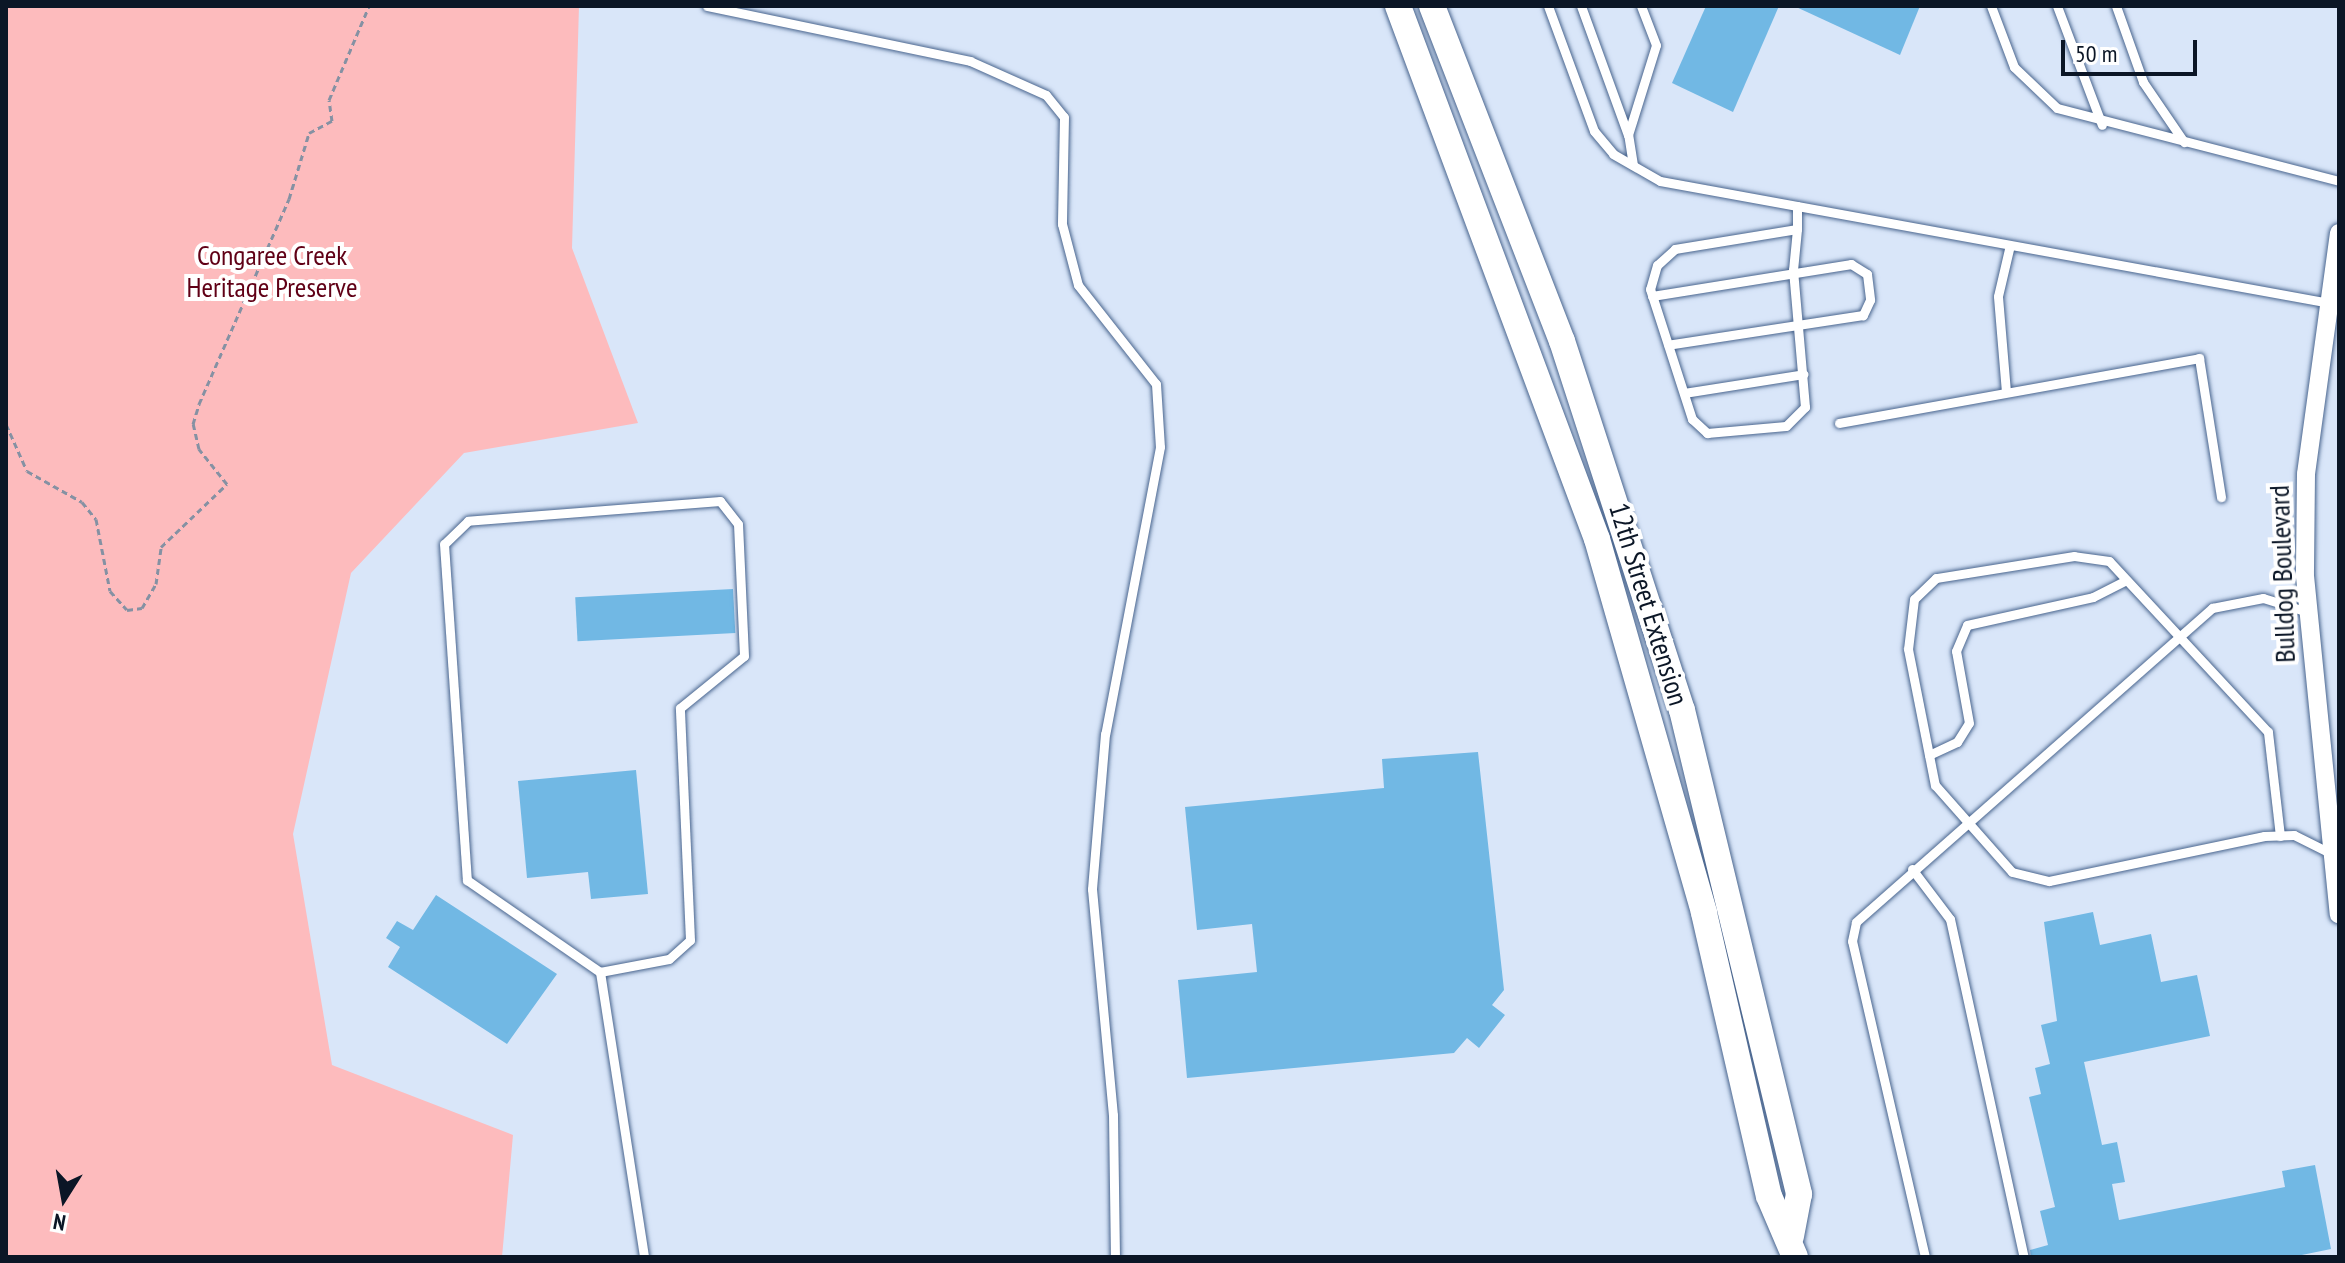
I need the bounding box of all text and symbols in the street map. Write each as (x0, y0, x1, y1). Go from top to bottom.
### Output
scale bar (2065, 24, 2201, 74)
text: 50 m (2075, 38, 2117, 69)
park label: Congaree Creek Heritage Preserve (186, 238, 358, 304)
street label: Bulldog Boulevard (2262, 485, 2302, 663)
street label: 12th Street Extension (1602, 499, 1696, 709)
north arrow (24, 1159, 104, 1239)
text: N (51, 1208, 68, 1237)

